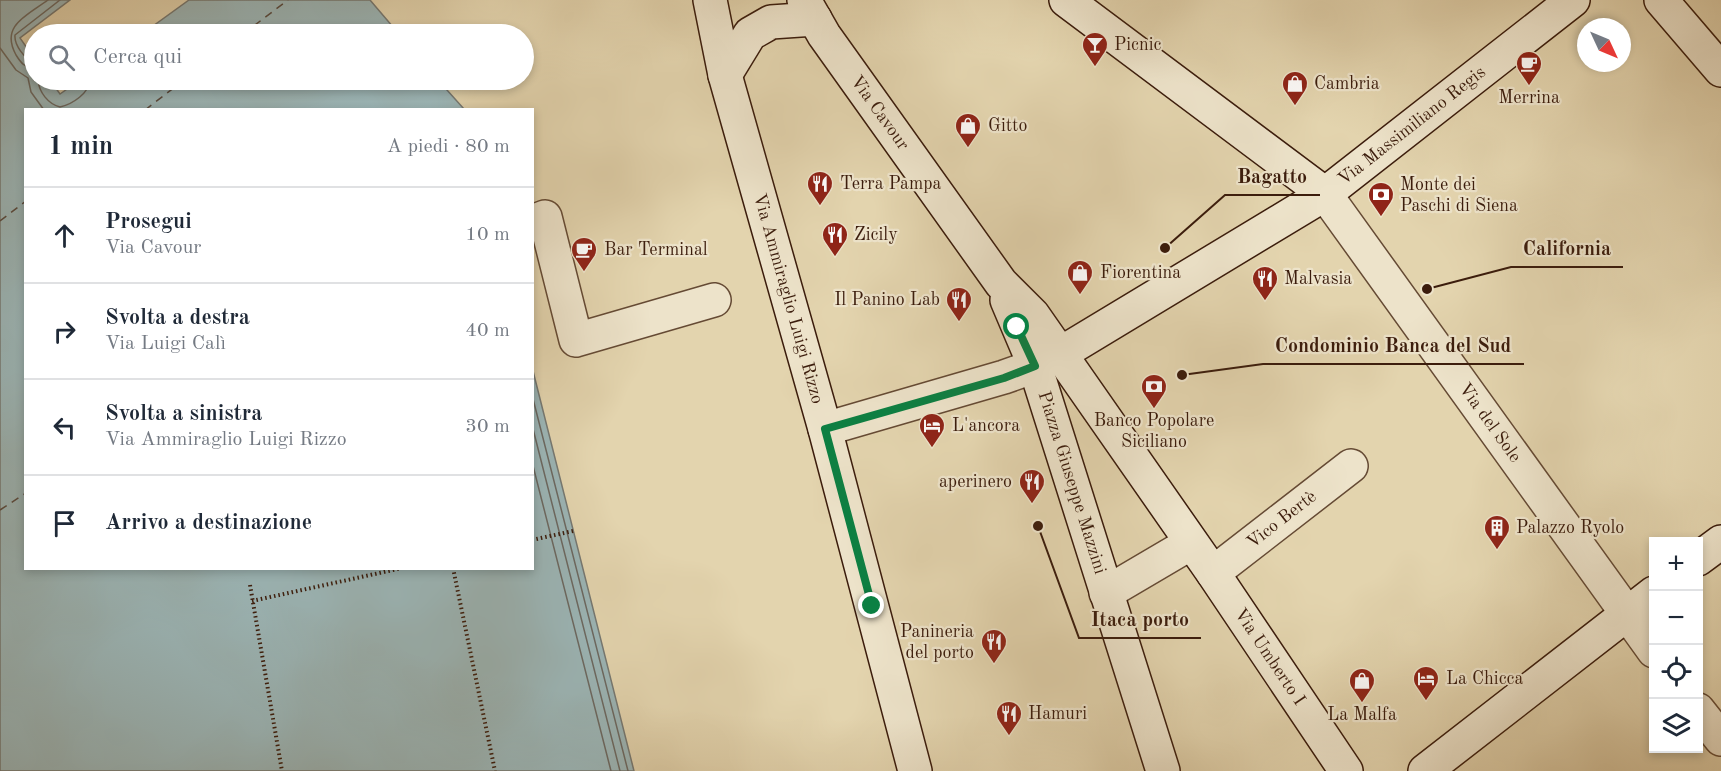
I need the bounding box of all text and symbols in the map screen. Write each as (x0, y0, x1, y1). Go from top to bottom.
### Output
north arrow (1577, 18, 1631, 72)
search box (24, 24, 534, 90)
bar icon: Picnic (1080, 30, 1110, 68)
place label: Picnic (1114, 36, 1162, 54)
icon: search (45, 41, 78, 74)
text: Cerca qui (93, 46, 182, 68)
cafe icon: Merrina (1514, 49, 1544, 87)
street label: Via Massimiliano Regis (1335, 63, 1489, 189)
shop icon: Cambria (1280, 69, 1310, 107)
street label: Via Cavour (847, 72, 913, 154)
place label: Cambria (1314, 75, 1380, 93)
place label: Merrina (1498, 89, 1560, 107)
shop icon: Gitto (953, 111, 983, 149)
place label: Gitto (988, 117, 1027, 135)
text: 1 min (48, 134, 113, 160)
text: A piedi · 80 m (387, 137, 510, 157)
callout: Bagatto (1225, 157, 1320, 195)
text: Bagatto (1237, 168, 1307, 188)
restaurant icon: Terra Pampa (805, 169, 835, 207)
place label: Terra Pampa (840, 175, 942, 193)
place label: Monte dei Paschi di Siena (1400, 176, 1518, 215)
bank icon: Monte dei Paschi di Siena (1366, 180, 1396, 218)
street label: Via Ammiraglio Luigi Rizzo (750, 192, 826, 406)
text: Prosegui (105, 211, 192, 233)
icon: ahead (48, 219, 81, 252)
restaurant icon: Zicily (820, 220, 850, 258)
text: 10 m (465, 225, 510, 245)
place label: Zicily (854, 226, 898, 244)
callout: California (1511, 229, 1623, 267)
cafe icon: Bar Terminal (569, 235, 599, 273)
text: Via Cavour (105, 238, 202, 258)
text: California (1523, 240, 1611, 260)
place label: Bar Terminal (604, 241, 708, 259)
shop icon: Fiorentina (1065, 258, 1095, 296)
place label: Fiorentina (1100, 264, 1181, 282)
restaurant icon: Malvasia (1250, 264, 1280, 302)
place label: Malvasia (1284, 270, 1352, 288)
restaurant icon: Il Panino Lab (944, 285, 974, 323)
place label: Il Panino Lab (834, 291, 940, 309)
text: Svolta a destra (105, 307, 250, 329)
route start (1003, 313, 1029, 339)
icon: right (48, 315, 81, 348)
text: 40 m (465, 321, 510, 341)
callout: Condominio Banca del Sud (1263, 326, 1524, 364)
text: Via Luigi Calì (105, 334, 226, 354)
text: Condominio Banca del Sud (1275, 337, 1512, 357)
bank icon: Banco Popolare Siciliano (1139, 372, 1169, 410)
street label: Via del Sole (1455, 380, 1524, 466)
street label: Piazza Giuseppe Mazzini (1035, 389, 1109, 576)
text: Svolta a sinistra (105, 403, 263, 425)
icon: left (48, 411, 81, 444)
hotel icon: L'ancora (917, 411, 947, 449)
place label: Banco Popolare Siciliano (1094, 412, 1214, 451)
text: 30 m (465, 417, 510, 437)
place label: L'ancora (952, 417, 1020, 435)
text: Via Ammiraglio Luigi Rizzo (105, 430, 347, 450)
restaurant icon: aperinero (1017, 467, 1047, 505)
place label: aperinero (939, 473, 1012, 491)
street label: Vico Bertè (1244, 487, 1320, 552)
icon: arrive (48, 507, 81, 540)
text: Arrivo a destinazione (105, 512, 312, 534)
building icon: Palazzo Ryolo (1482, 513, 1512, 551)
place label: Palazzo Ryolo (1516, 519, 1624, 537)
map controls (1649, 537, 1703, 753)
button: + (1649, 537, 1703, 591)
button: − (1649, 591, 1703, 645)
route end (858, 592, 884, 618)
callout: Itaca porto (1079, 600, 1201, 638)
street label: Via Umberto I (1231, 605, 1308, 709)
text: Itaca porto (1091, 611, 1189, 631)
place label: Panineria del porto (900, 623, 974, 662)
restaurant icon: Panineria del porto (979, 627, 1009, 665)
button: locate (1649, 645, 1703, 699)
hotel icon: La Chicca (1411, 664, 1441, 702)
shop icon: La Malfa (1347, 666, 1377, 704)
place label: La Chicca (1446, 670, 1523, 688)
restaurant icon: Hamuri (994, 699, 1024, 737)
button: layers (1649, 699, 1703, 753)
place label: Hamuri (1028, 705, 1087, 723)
place label: La Malfa (1327, 706, 1397, 724)

